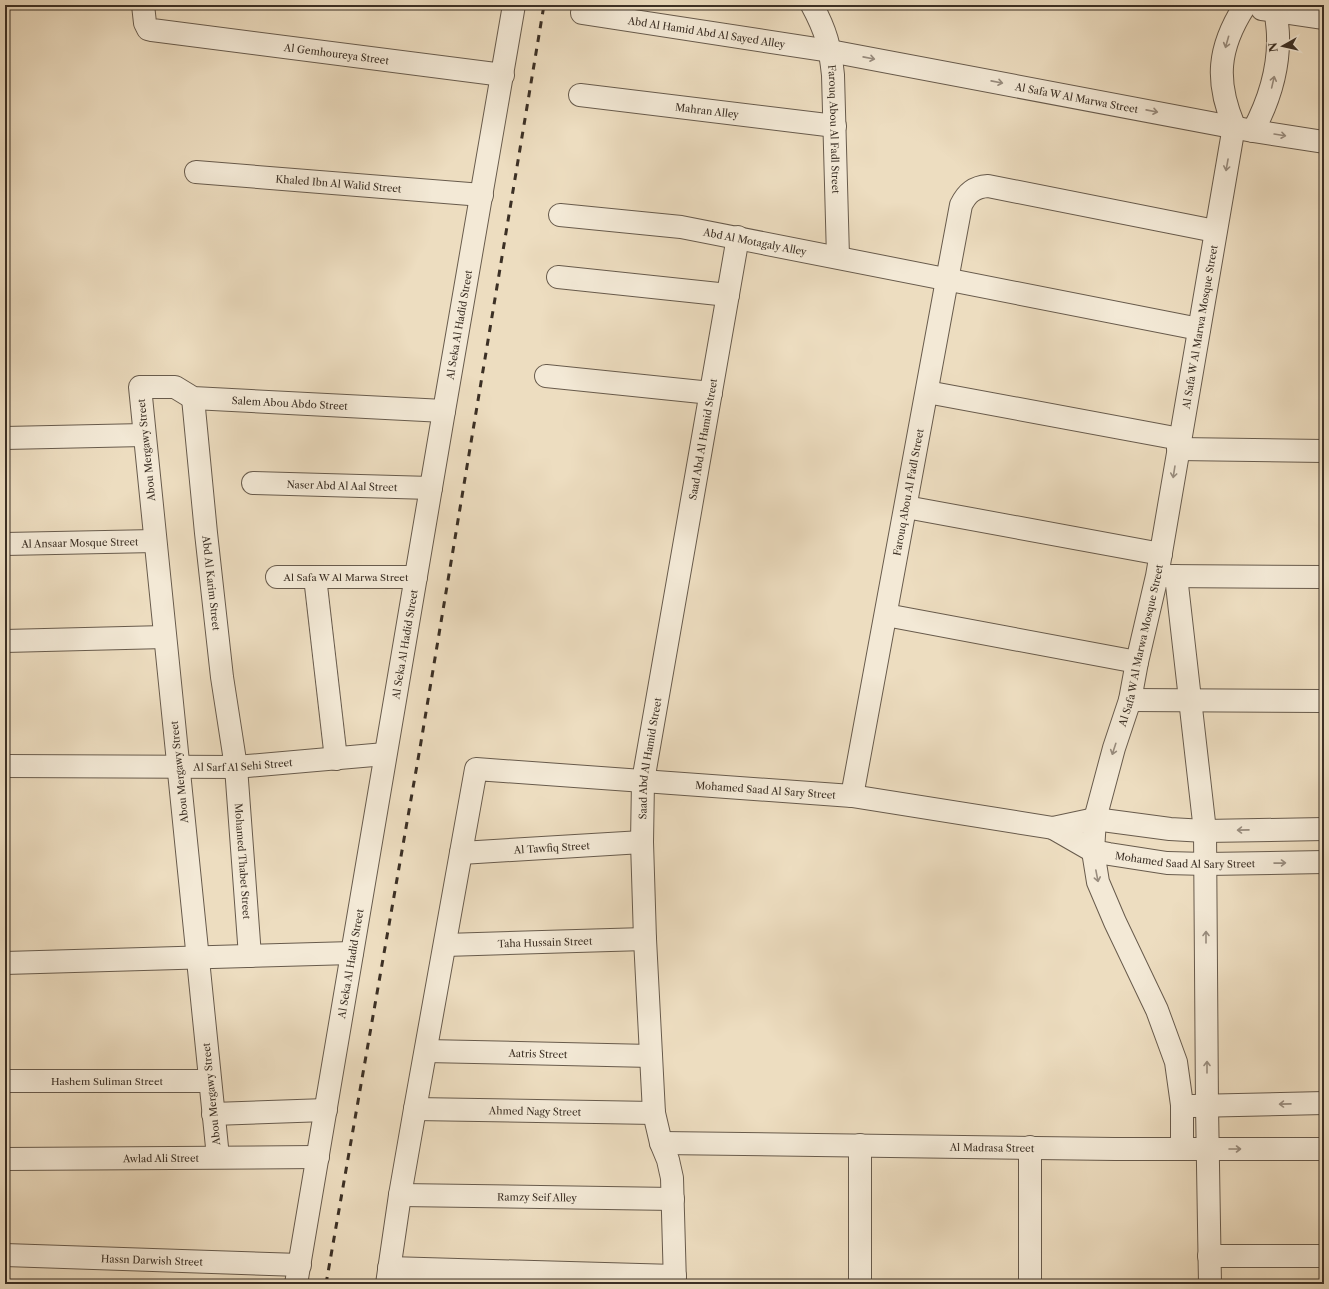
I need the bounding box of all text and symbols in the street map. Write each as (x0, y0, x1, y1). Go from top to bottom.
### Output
street label: Abd Al Hamid Abd Al Sayed Alley (626, 14, 786, 51)
north arrow (1263, 26, 1303, 66)
one-way arrow (1223, 35, 1230, 48)
street label: Al Gemhoureya Street (282, 41, 390, 67)
text: N (1265, 41, 1281, 53)
one-way arrow (862, 55, 875, 63)
street label: Farouq Abou Al Fadl Street (825, 64, 842, 194)
one-way arrow (1270, 76, 1277, 89)
one-way arrow (990, 79, 1003, 87)
street label: Al Safa W Al Marwa Street (1013, 80, 1140, 116)
street label: Mahran Alley (674, 101, 740, 121)
one-way arrow (1145, 107, 1158, 115)
one-way arrow (1273, 131, 1286, 139)
one-way arrow (1223, 158, 1231, 171)
street label: Khaled Ibn Al Walid Street (275, 172, 402, 196)
street label: Abd Al Motagaly Alley (701, 225, 808, 259)
street label: Al Safa W Al Marwa Mosque Street (1180, 244, 1221, 411)
street label: Al Seka Al Hadid Street (443, 269, 475, 382)
street label: Saad Abd Al Hamid Street (686, 377, 720, 501)
street label: Salem Abou Abdo Street (231, 394, 349, 413)
street label: Abou Mergawy Street (135, 398, 158, 503)
street label: Farouq Abou Al Fadl Street (890, 427, 927, 557)
one-way arrow (1170, 465, 1178, 478)
street label: Naser Abd Al Aal Street (286, 478, 398, 494)
street label: Abd Al Karim Street (199, 534, 223, 632)
street label: Al Ansaar Mosque Street (20, 535, 139, 551)
street label: Al Safa W Al Marwa Mosque Street (1115, 563, 1166, 729)
street label: Al Safa W Al Marwa Street (282, 571, 409, 584)
street label: Al Seka Al Hadid Street (389, 588, 421, 701)
street label: Saad Abd Al Hamid Street (636, 696, 665, 820)
street label: Abou Mergawy Street (168, 720, 191, 825)
one-way arrow (1110, 743, 1117, 756)
street label: Al Sarf Al Sehi Street (192, 756, 294, 774)
street label: Mohamed Saad Al Sary Street (695, 779, 837, 802)
street label: Mohamed Thabet Street (232, 803, 253, 920)
one-way arrow (1237, 826, 1250, 834)
street label: Al Tawfiq Street (512, 839, 591, 857)
street label: Mohamed Saad Al Sary Street (1114, 849, 1256, 871)
one-way arrow (1273, 859, 1286, 867)
one-way arrow (1093, 869, 1101, 882)
street label: Al Seka Al Hadid Street (335, 907, 367, 1020)
one-way arrow (1202, 931, 1210, 944)
street label: Taha Hussain Street (497, 935, 593, 950)
street label: Abou Mergawy Street (200, 1042, 223, 1147)
street label: Aatris Street (507, 1047, 568, 1061)
one-way arrow (1203, 1061, 1211, 1074)
street label: Hashem Suliman Street (51, 1075, 164, 1088)
one-way arrow (1279, 1100, 1292, 1108)
street label: Ahmed Nagy Street (488, 1104, 582, 1119)
street label: Al Madrasa Street (949, 1141, 1035, 1155)
one-way arrow (1228, 1145, 1241, 1153)
street label: Awlad Ali Street (122, 1152, 200, 1165)
street label: Ramzy Seif Alley (497, 1190, 577, 1205)
street label: Hassn Darwish Street (101, 1252, 204, 1269)

